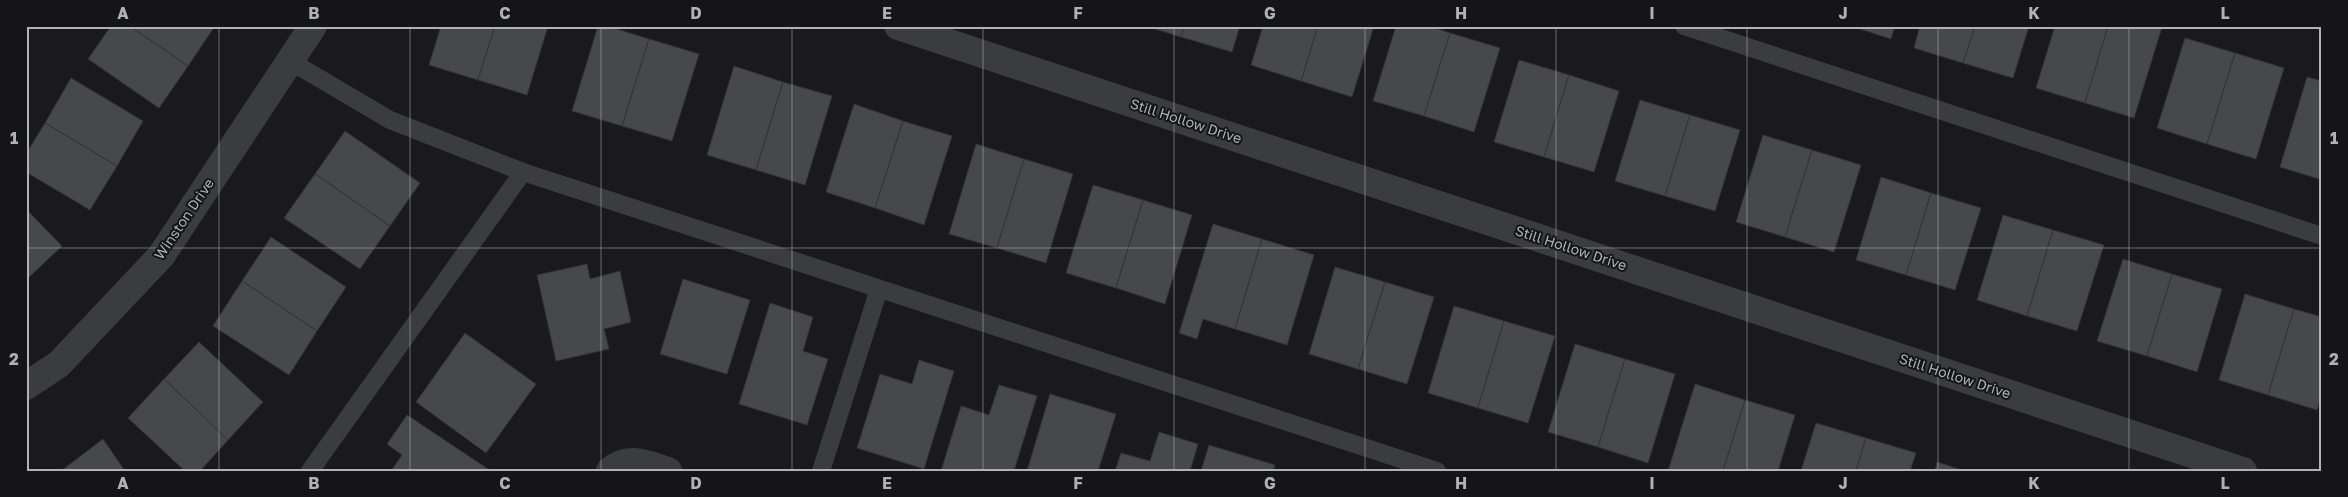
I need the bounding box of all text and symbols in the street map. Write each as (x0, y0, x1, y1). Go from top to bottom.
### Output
text: A (117, 3, 129, 23)
text: B (308, 3, 320, 23)
text: C (499, 3, 511, 23)
text: D (690, 3, 702, 23)
text: E (882, 3, 892, 23)
text: F (1073, 3, 1083, 23)
text: G (1264, 3, 1276, 23)
text: H (1455, 3, 1467, 23)
text: I (1649, 3, 1655, 23)
text: J (1838, 3, 1848, 23)
text: K (2028, 3, 2040, 23)
text: L (2220, 3, 2230, 23)
street label: Still Hollow Drive (1128, 94, 1244, 147)
text: 1 (10, 128, 18, 148)
text: 1 (2330, 128, 2338, 148)
street label: Winston Drive (150, 175, 217, 262)
street label: Still Hollow Drive (1513, 221, 1629, 274)
text: 2 (9, 349, 19, 369)
street label: Still Hollow Drive (1897, 349, 2013, 402)
text: 2 (2329, 349, 2339, 369)
text: A (117, 473, 129, 493)
text: B (308, 473, 320, 493)
text: C (499, 473, 511, 493)
text: D (690, 473, 702, 493)
text: E (882, 473, 892, 493)
text: F (1073, 473, 1083, 493)
text: G (1264, 473, 1276, 493)
text: H (1455, 473, 1467, 493)
text: I (1649, 473, 1655, 493)
text: J (1838, 473, 1848, 493)
text: K (2028, 473, 2040, 493)
text: L (2220, 473, 2230, 493)

